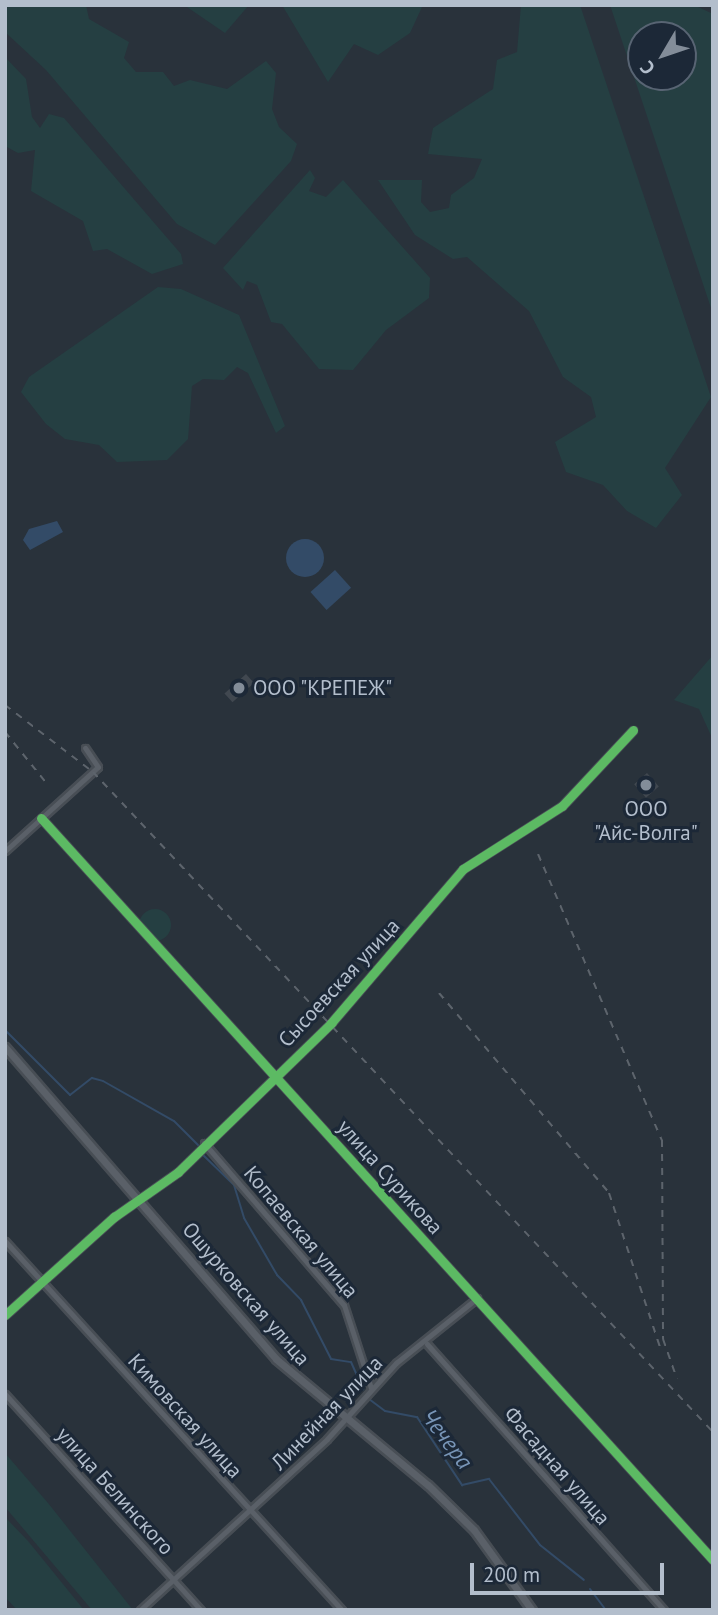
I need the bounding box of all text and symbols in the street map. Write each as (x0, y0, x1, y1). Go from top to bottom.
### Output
north arrow (627, 21, 697, 91)
text: С (635, 56, 660, 80)
place label: ООО "КРЕПЕЖ" (253, 675, 394, 701)
marker: ООО "КРЕПЕЖ" (231, 680, 247, 696)
marker: ООО "Айс-Волга" (638, 777, 654, 793)
place label: ООО "Айс-Волга" (594, 796, 698, 846)
street label: Сысоевская улица (273, 914, 405, 1052)
street label: улица Сурикова (332, 1115, 448, 1239)
street label: Копаевская улица (238, 1161, 364, 1303)
street label: Ошурковская улица (177, 1217, 315, 1371)
street label: Кимовская улица (123, 1349, 247, 1483)
street label: Линейная улица (266, 1351, 388, 1475)
street label: Фасадная улица (499, 1402, 615, 1530)
water label: Чечера (416, 1404, 478, 1474)
street label: улица Белинского (51, 1422, 179, 1560)
scale bar (473, 1548, 667, 1592)
text: 200 m (483, 1561, 540, 1588)

